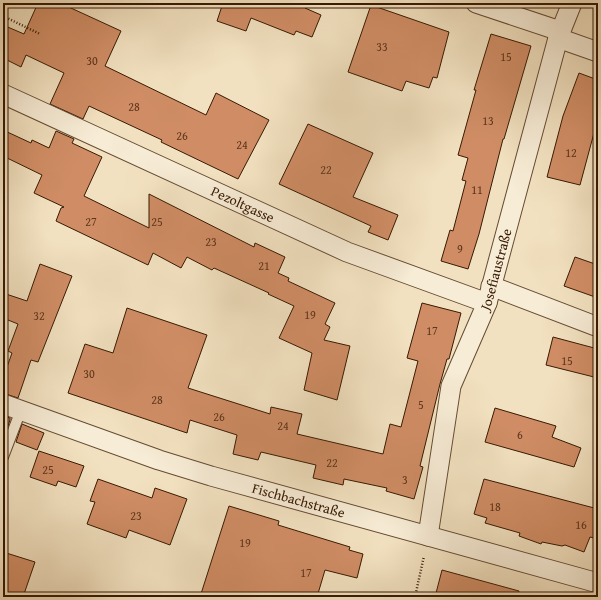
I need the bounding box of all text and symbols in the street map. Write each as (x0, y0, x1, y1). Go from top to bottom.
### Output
house number: 33 (376, 38, 388, 55)
house number: 15 (500, 48, 512, 65)
house number: 30 (86, 52, 98, 69)
house number: 28 (128, 98, 140, 115)
house number: 13 (482, 112, 494, 129)
house number: 26 (176, 127, 188, 144)
house number: 24 (236, 136, 248, 153)
house number: 12 (565, 144, 577, 161)
house number: 22 (320, 161, 332, 178)
street label: Pezoltgasse (208, 181, 278, 228)
house number: 11 (471, 181, 483, 198)
house number: 27 (85, 213, 97, 230)
house number: 25 (151, 213, 163, 230)
street label: Josefiaustraße (474, 226, 517, 315)
house number: 23 (205, 233, 217, 250)
house number: 9 (457, 240, 463, 257)
house number: 21 (258, 257, 270, 274)
house number: 19 (304, 306, 316, 323)
house number: 32 (33, 307, 45, 324)
house number: 17 (426, 322, 438, 339)
house number: 15 (561, 352, 573, 369)
house number: 30 (83, 365, 95, 382)
house number: 28 (151, 391, 163, 408)
house number: 5 (418, 396, 424, 413)
house number: 26 (213, 408, 225, 425)
house number: 24 (277, 417, 289, 434)
house number: 6 (517, 426, 523, 443)
house number: 22 (326, 454, 338, 471)
house number: 25 (42, 461, 54, 478)
house number: 3 (402, 471, 408, 488)
street label: Fischbachstraße (250, 478, 348, 523)
house number: 18 (489, 498, 501, 515)
house number: 23 (130, 507, 142, 524)
house number: 16 (575, 516, 587, 533)
house number: 19 (239, 534, 251, 551)
house number: 17 (300, 564, 312, 581)

